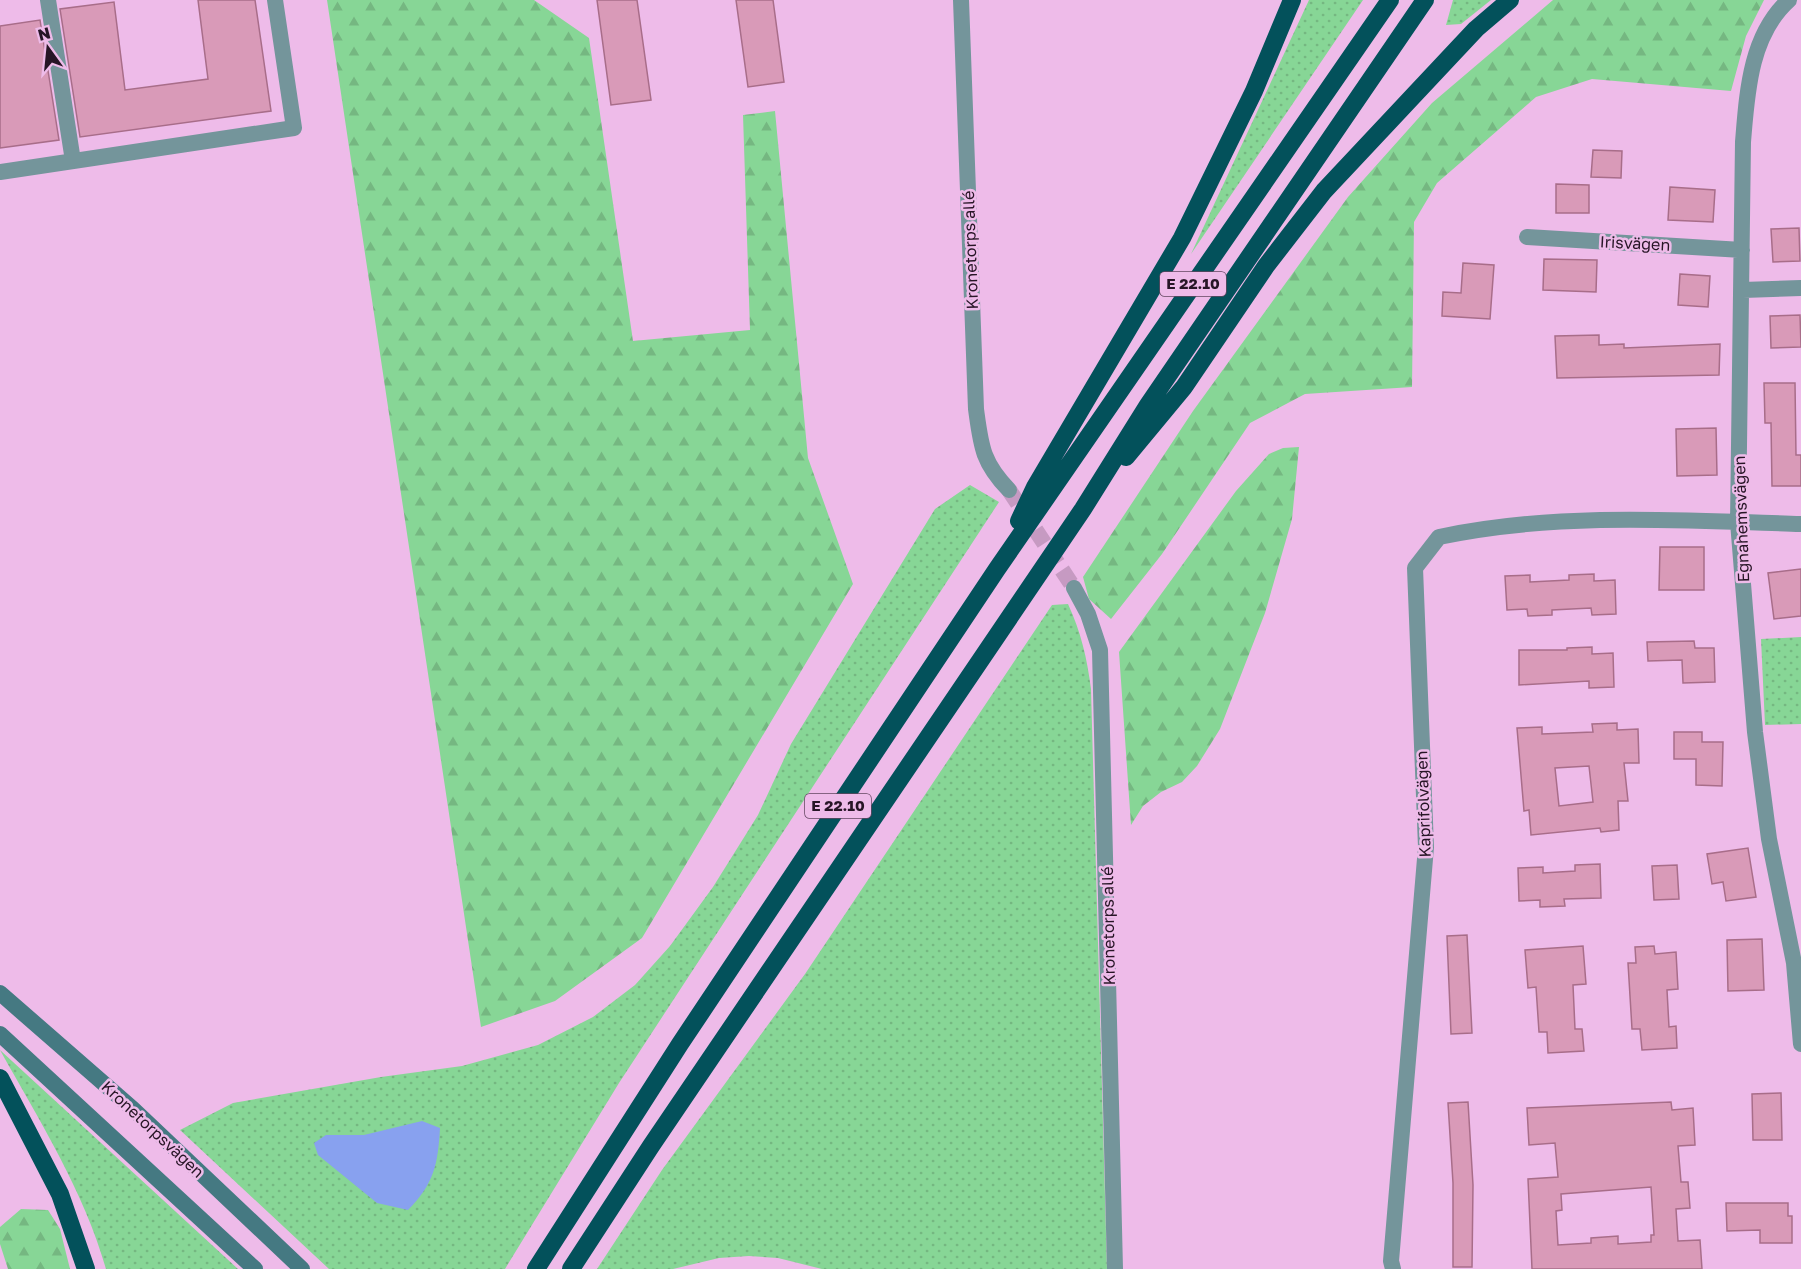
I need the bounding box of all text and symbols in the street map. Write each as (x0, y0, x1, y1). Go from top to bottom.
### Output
north arrow (18, 18, 78, 78)
text: N (36, 22, 53, 45)
street label: Kronetorps allé (958, 190, 982, 310)
street label: Irisvägen (1599, 231, 1671, 255)
road number: E 22.10 (1160, 272, 1226, 296)
street label: Egnahemsvägen (1729, 455, 1753, 583)
street label: Kaprifolvägen (1411, 750, 1435, 858)
road number: E 22.10 (805, 794, 871, 818)
street label: Kronetorps allé (1097, 866, 1119, 986)
street label: Kronetorpsvägen (98, 1076, 208, 1182)

